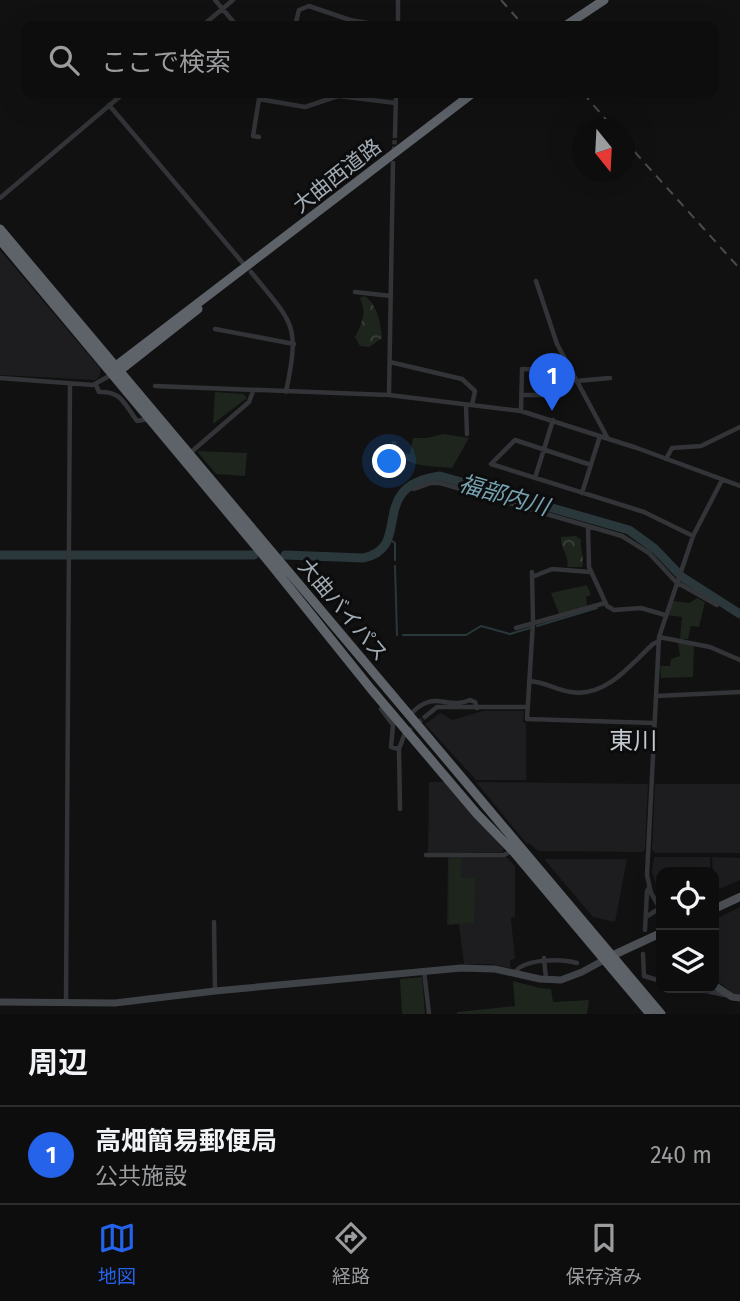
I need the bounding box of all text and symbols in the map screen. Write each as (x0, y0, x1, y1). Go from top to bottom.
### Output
search box (21, 21, 719, 98)
icon: search (45, 41, 83, 79)
text: ここで検索 (101, 47, 231, 78)
north arrow (572, 119, 635, 182)
street label: 大曲西道路 (288, 133, 386, 219)
pin: 1 (529, 353, 575, 411)
your location (372, 444, 406, 478)
water label: 福部内川 (456, 469, 555, 522)
street label: 大曲バイパス (293, 554, 393, 666)
district label: 東川 (609, 727, 657, 755)
map controls (656, 867, 719, 993)
button: locate (656, 867, 719, 930)
button: layers (656, 930, 719, 993)
text: 周辺 (28, 1045, 88, 1081)
text: 高畑簡易郵便局 (95, 1126, 277, 1157)
text: 1 (46, 1141, 56, 1169)
text: 240 m (650, 1141, 712, 1169)
text: 公共施設 (95, 1162, 187, 1190)
tab: 地図 (98, 1219, 136, 1288)
tab: 経路 (332, 1219, 370, 1288)
tab: 保存済み (566, 1219, 642, 1288)

